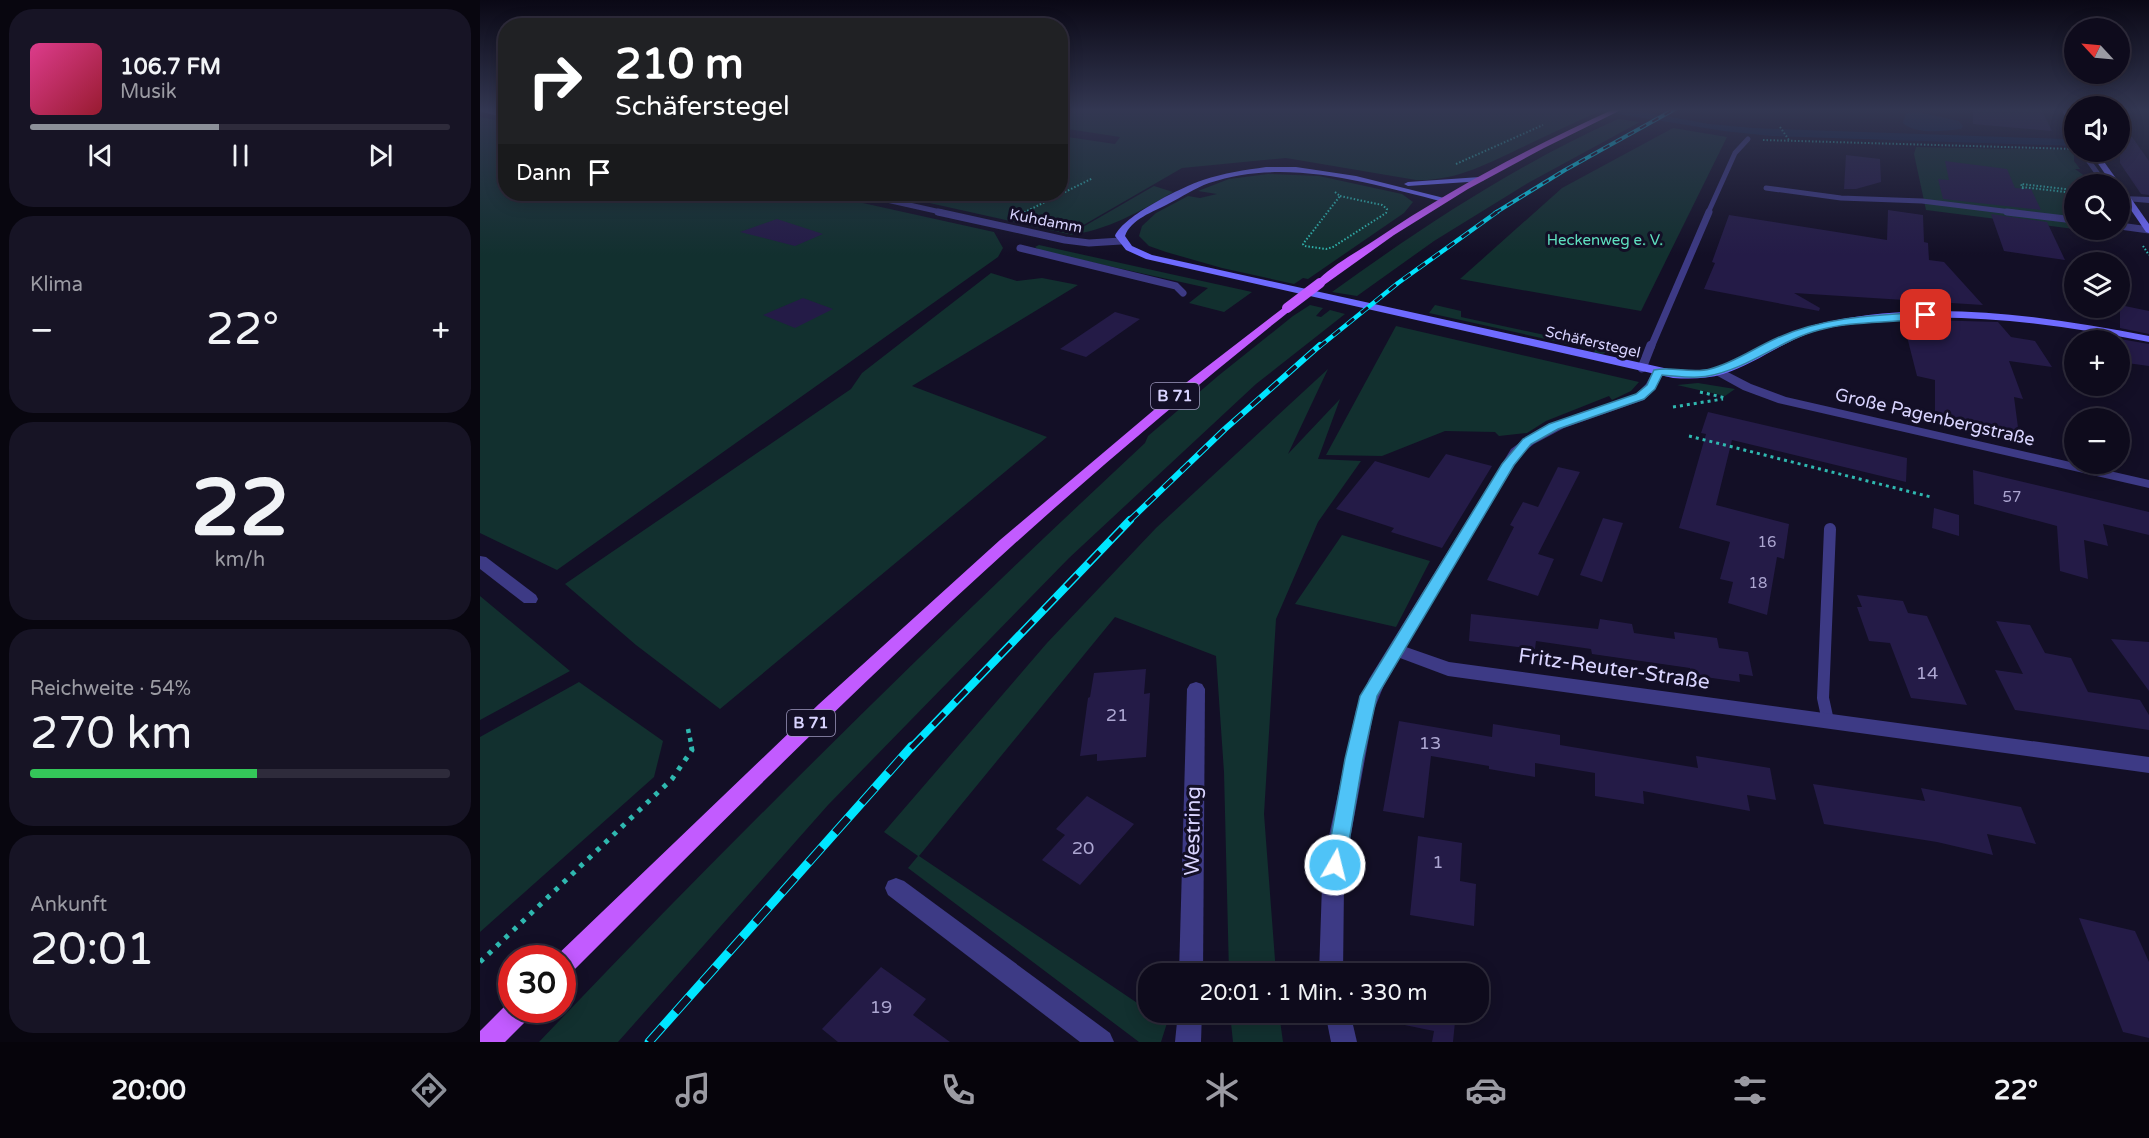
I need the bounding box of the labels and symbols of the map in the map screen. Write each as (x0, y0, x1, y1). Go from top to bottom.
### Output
north arrow (2064, 18, 2130, 84)
street label: Kuhdamm (1008, 205, 1084, 237)
park label: Heckenweg e. V. (1547, 231, 1663, 249)
pin (1900, 289, 1951, 340)
street label: Schäferstegel (1544, 322, 1642, 362)
road number: B 71 (1151, 383, 1199, 409)
street label: Große Pagenbergstraße (1833, 383, 2037, 451)
house number: 57 (2003, 488, 2021, 506)
house number: 16 (1758, 533, 1776, 551)
house number: 18 (1749, 574, 1767, 592)
street label: Fritz-Reuter-Straße (1517, 643, 1711, 695)
house number: 14 (1916, 662, 1938, 684)
house number: 21 (1106, 704, 1128, 726)
road number: B 71 (787, 710, 835, 736)
house number: 13 (1419, 732, 1441, 754)
street label: Westring (1180, 786, 1206, 876)
position arrow (1303, 833, 1367, 897)
house number: 20 (1072, 837, 1094, 859)
house number: 1 (1432, 851, 1444, 873)
speed limit sign: 30 (498, 945, 576, 1023)
house number: 19 (870, 996, 892, 1018)

